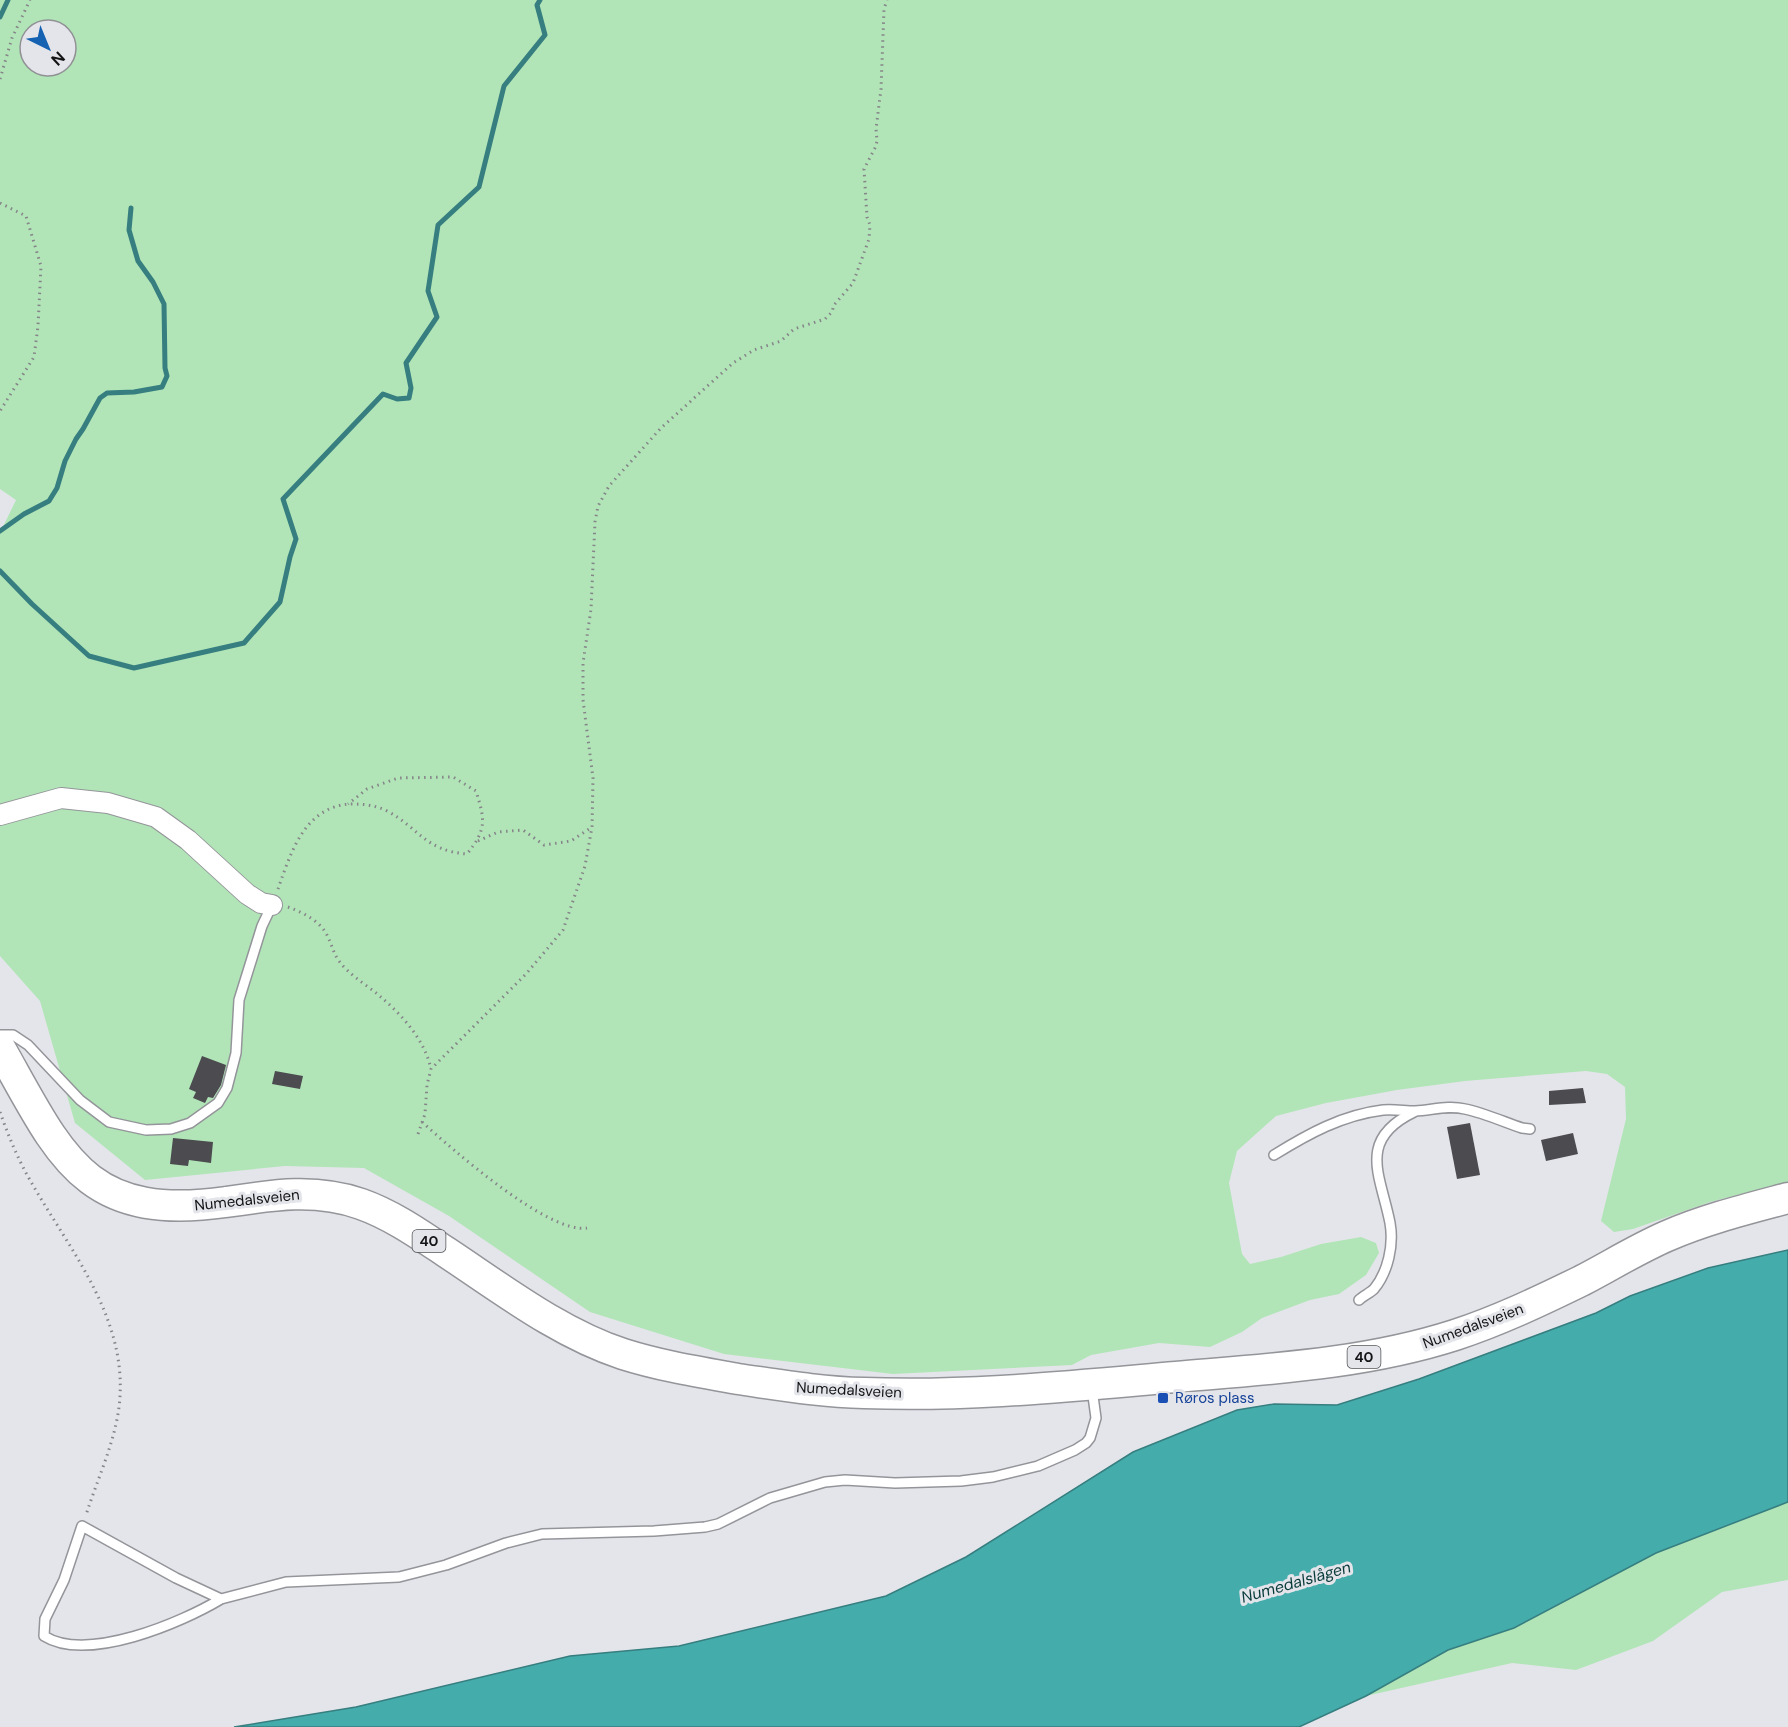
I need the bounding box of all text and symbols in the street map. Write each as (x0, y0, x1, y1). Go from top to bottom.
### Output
north arrow (18, 18, 78, 78)
text: N (46, 47, 69, 70)
street label: Numedalsveien (193, 1185, 301, 1215)
road number: 40 (412, 1230, 446, 1252)
street label: Numedalsveien (1420, 1299, 1526, 1353)
road number: 40 (1348, 1346, 1380, 1368)
street label: Numedalsveien (796, 1377, 902, 1403)
place label: Røros plass (1175, 1388, 1255, 1408)
marker: Røros plass (1156, 1391, 1170, 1405)
water label: Numedalslågen (1239, 1556, 1353, 1608)

